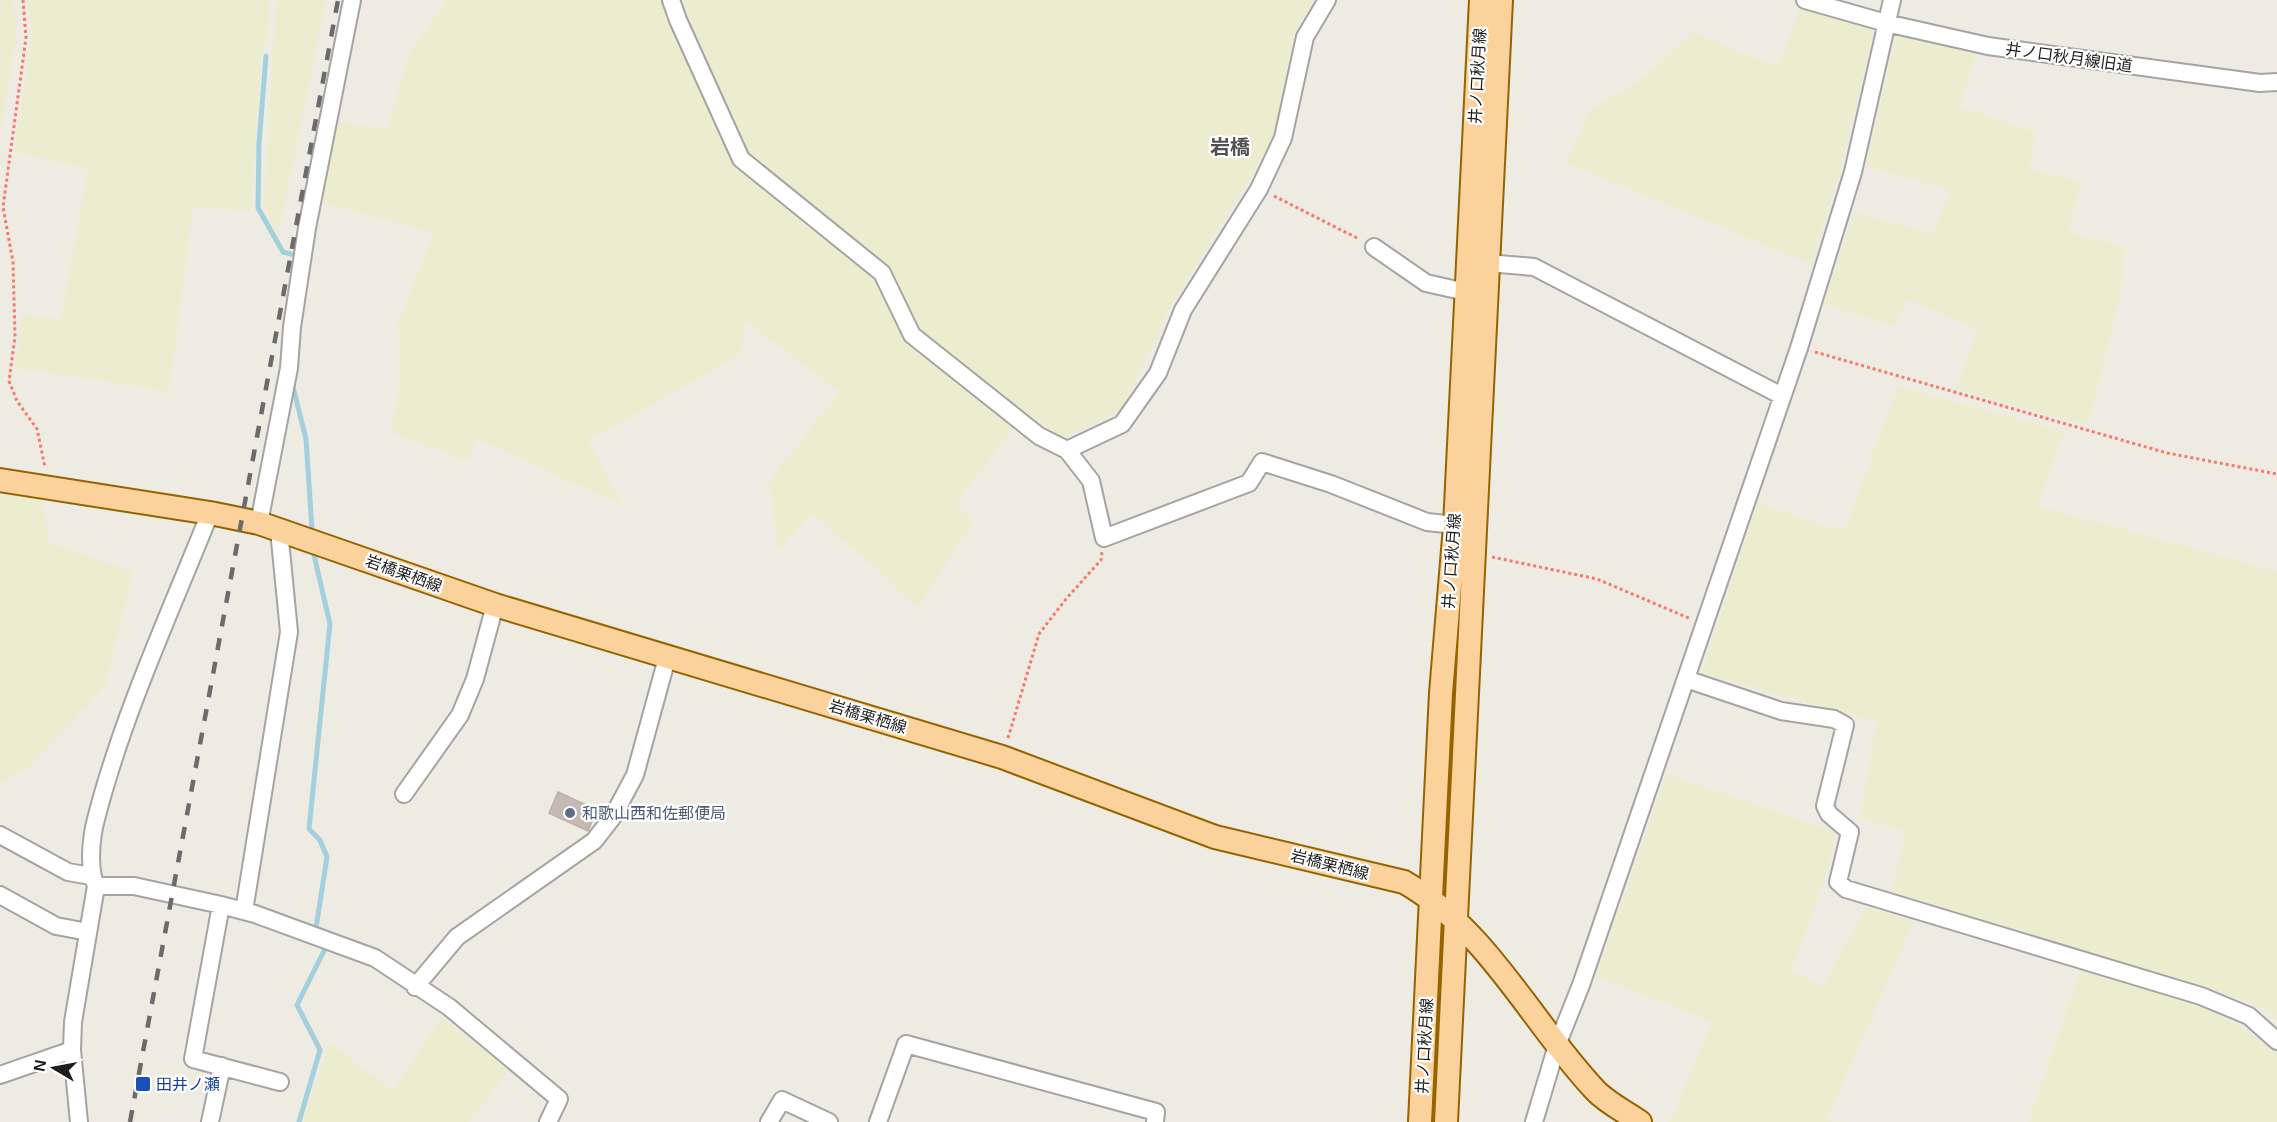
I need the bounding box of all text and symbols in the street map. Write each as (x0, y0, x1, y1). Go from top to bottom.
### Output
street label: 井ノ口秋月線 (1466, 28, 1489, 124)
street label: 井ノ口秋月線旧道 (2004, 40, 2133, 75)
district label: 岩橋 (1210, 136, 1250, 158)
street label: 井ノ口秋月線 (1440, 513, 1463, 610)
street label: 岩橋栗栖線 (363, 552, 444, 595)
street label: 岩橋栗栖線 (827, 697, 909, 736)
place label: 和歌山西和佐郵便局 (582, 805, 726, 822)
marker: 和歌山西和佐郵便局 (563, 806, 577, 820)
street label: 岩橋栗栖線 (1289, 847, 1371, 882)
street label: 井ノ口秋月線 (1413, 998, 1436, 1094)
north arrow (24, 1038, 84, 1098)
text: N (30, 1058, 49, 1073)
marker: 田井ノ瀬 (134, 1075, 152, 1093)
place label: 田井ノ瀬 (156, 1076, 220, 1093)

